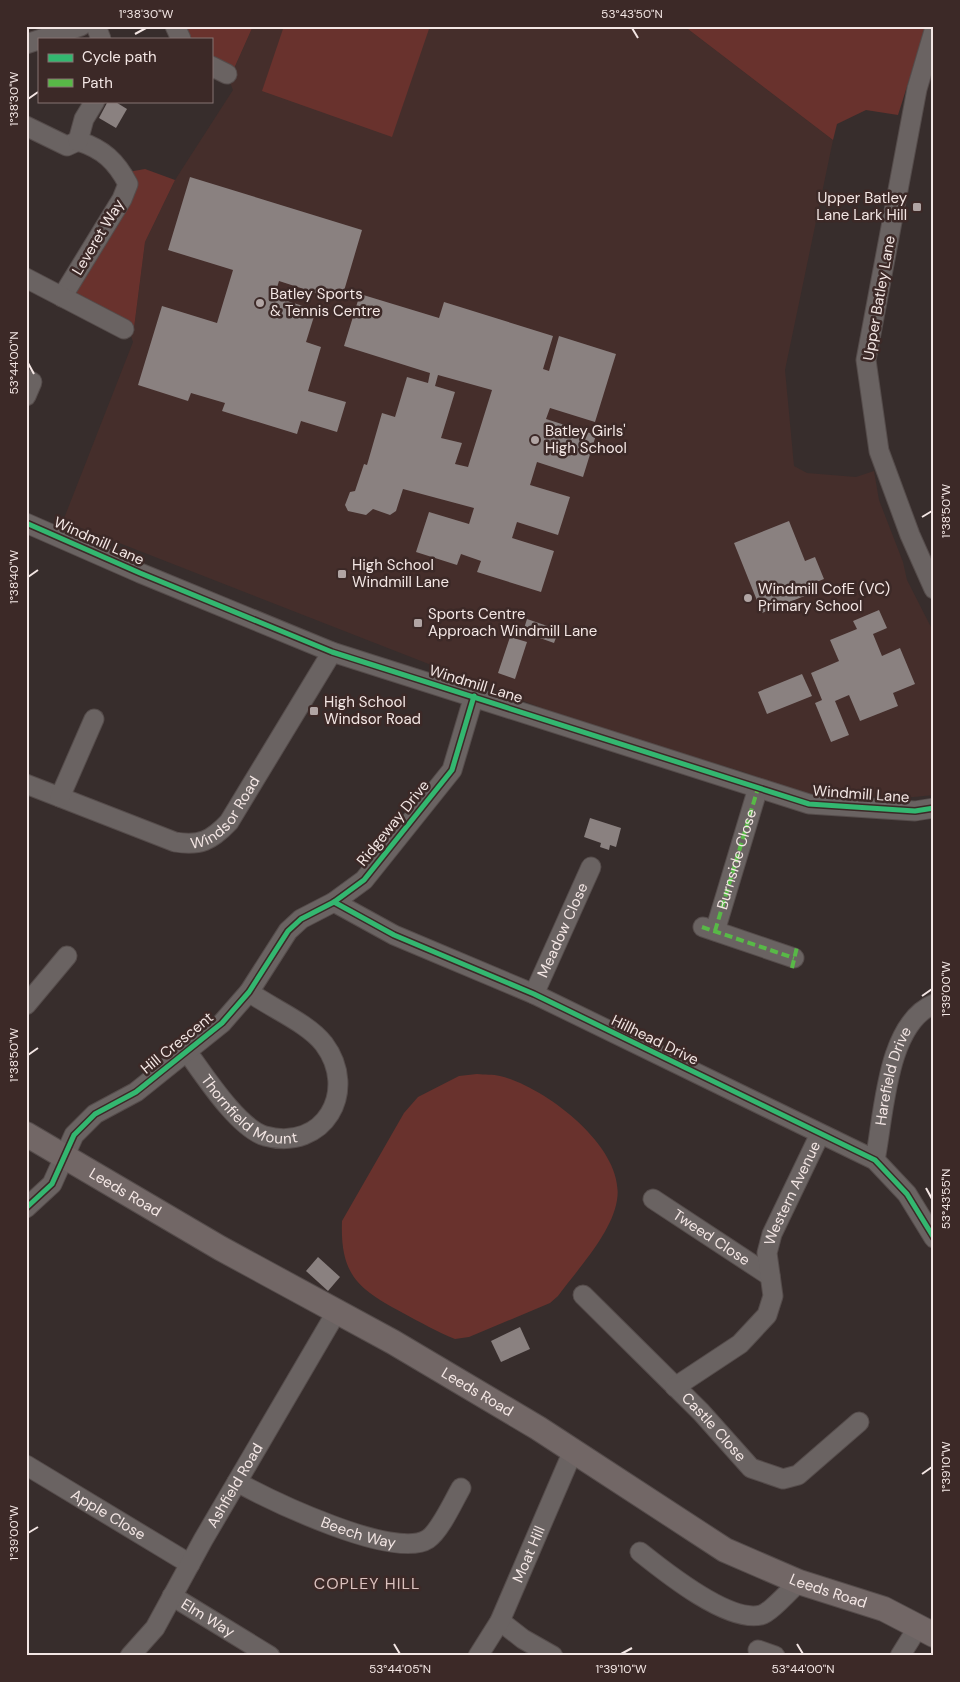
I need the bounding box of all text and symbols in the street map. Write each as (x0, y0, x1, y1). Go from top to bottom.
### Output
text: 1°38'30"W (119, 6, 174, 22)
text: 53°43'50"N (601, 6, 663, 22)
legend (38, 38, 212, 102)
text: Cycle path (82, 47, 157, 67)
text: 1°38'30"W (6, 71, 22, 126)
text: Path (82, 73, 113, 93)
place label: Upper Batley Lane Lark Hill (816, 188, 908, 225)
street label: Leveret Way (67, 195, 129, 279)
marker: Upper Batley Lane Lark Hill (911, 201, 923, 213)
street label: Upper Batley Lane (858, 234, 900, 362)
place label: Batley Sports & Tennis Centre (270, 284, 380, 321)
marker: Batley Sports & Tennis Centre (254, 297, 266, 309)
text: 53°44'00"N (6, 331, 22, 395)
place label: Batley Girls' High School (545, 421, 627, 458)
marker: Batley Girls' High School (529, 434, 541, 446)
text: 1°38'50"W (938, 483, 954, 538)
street label: Windmill Lane (51, 512, 147, 570)
text: 1°38'40"W (6, 550, 22, 604)
place label: High School Windmill Lane (352, 555, 449, 592)
marker: High School Windmill Lane (336, 568, 348, 580)
place label: Windmill CofE (VC) Primary School (758, 579, 890, 616)
marker: Windmill CofE (VC) Primary School (742, 592, 754, 604)
place label: Sports Centre Approach Windmill Lane (428, 604, 597, 641)
marker: Sports Centre Approach Windmill Lane (412, 617, 424, 629)
street label: Windmill Lane (427, 660, 525, 708)
place label: High School Windsor Road (324, 692, 421, 729)
marker: High School Windsor Road (308, 705, 320, 717)
street label: Windsor Road (189, 773, 264, 854)
street label: Ridgeway Drive (352, 776, 434, 870)
street label: Windmill Lane (812, 781, 910, 807)
street label: Burnside Close (712, 806, 761, 912)
street label: Meadow Close (533, 880, 593, 981)
text: 1°39'00"W (938, 961, 954, 1017)
street label: Hill Crescent (136, 1007, 218, 1079)
street label: Hillhead Drive (608, 1010, 702, 1070)
street label: Harefield Drive (871, 1023, 916, 1127)
text: 1°38'50"W (6, 1027, 22, 1082)
street label: Thornfield Mount (196, 1070, 299, 1149)
street label: Western Avenue (760, 1138, 825, 1247)
street label: Leeds Road (85, 1163, 165, 1221)
text: 53°43'55"N (938, 1169, 954, 1229)
street label: Tweed Close (669, 1205, 754, 1270)
street label: Leeds Road (438, 1363, 517, 1421)
street label: Castle Close (677, 1388, 751, 1466)
street label: Ashfield Road (202, 1439, 268, 1531)
text: 1°39'10"W (938, 1441, 954, 1493)
street label: Apple Close (67, 1484, 149, 1545)
text: 1°39'00"W (6, 1505, 22, 1561)
street label: Beech Way (318, 1512, 398, 1553)
street label: Moat Hill (508, 1523, 550, 1586)
street label: Leeds Road (786, 1569, 870, 1613)
district label: COPLEY HILL (314, 1573, 420, 1594)
street label: Elm Way (177, 1594, 239, 1642)
text: 53°44'05"N (369, 1661, 431, 1677)
text: 1°39'10"W (595, 1661, 647, 1677)
text: 53°44'00"N (771, 1661, 835, 1677)

